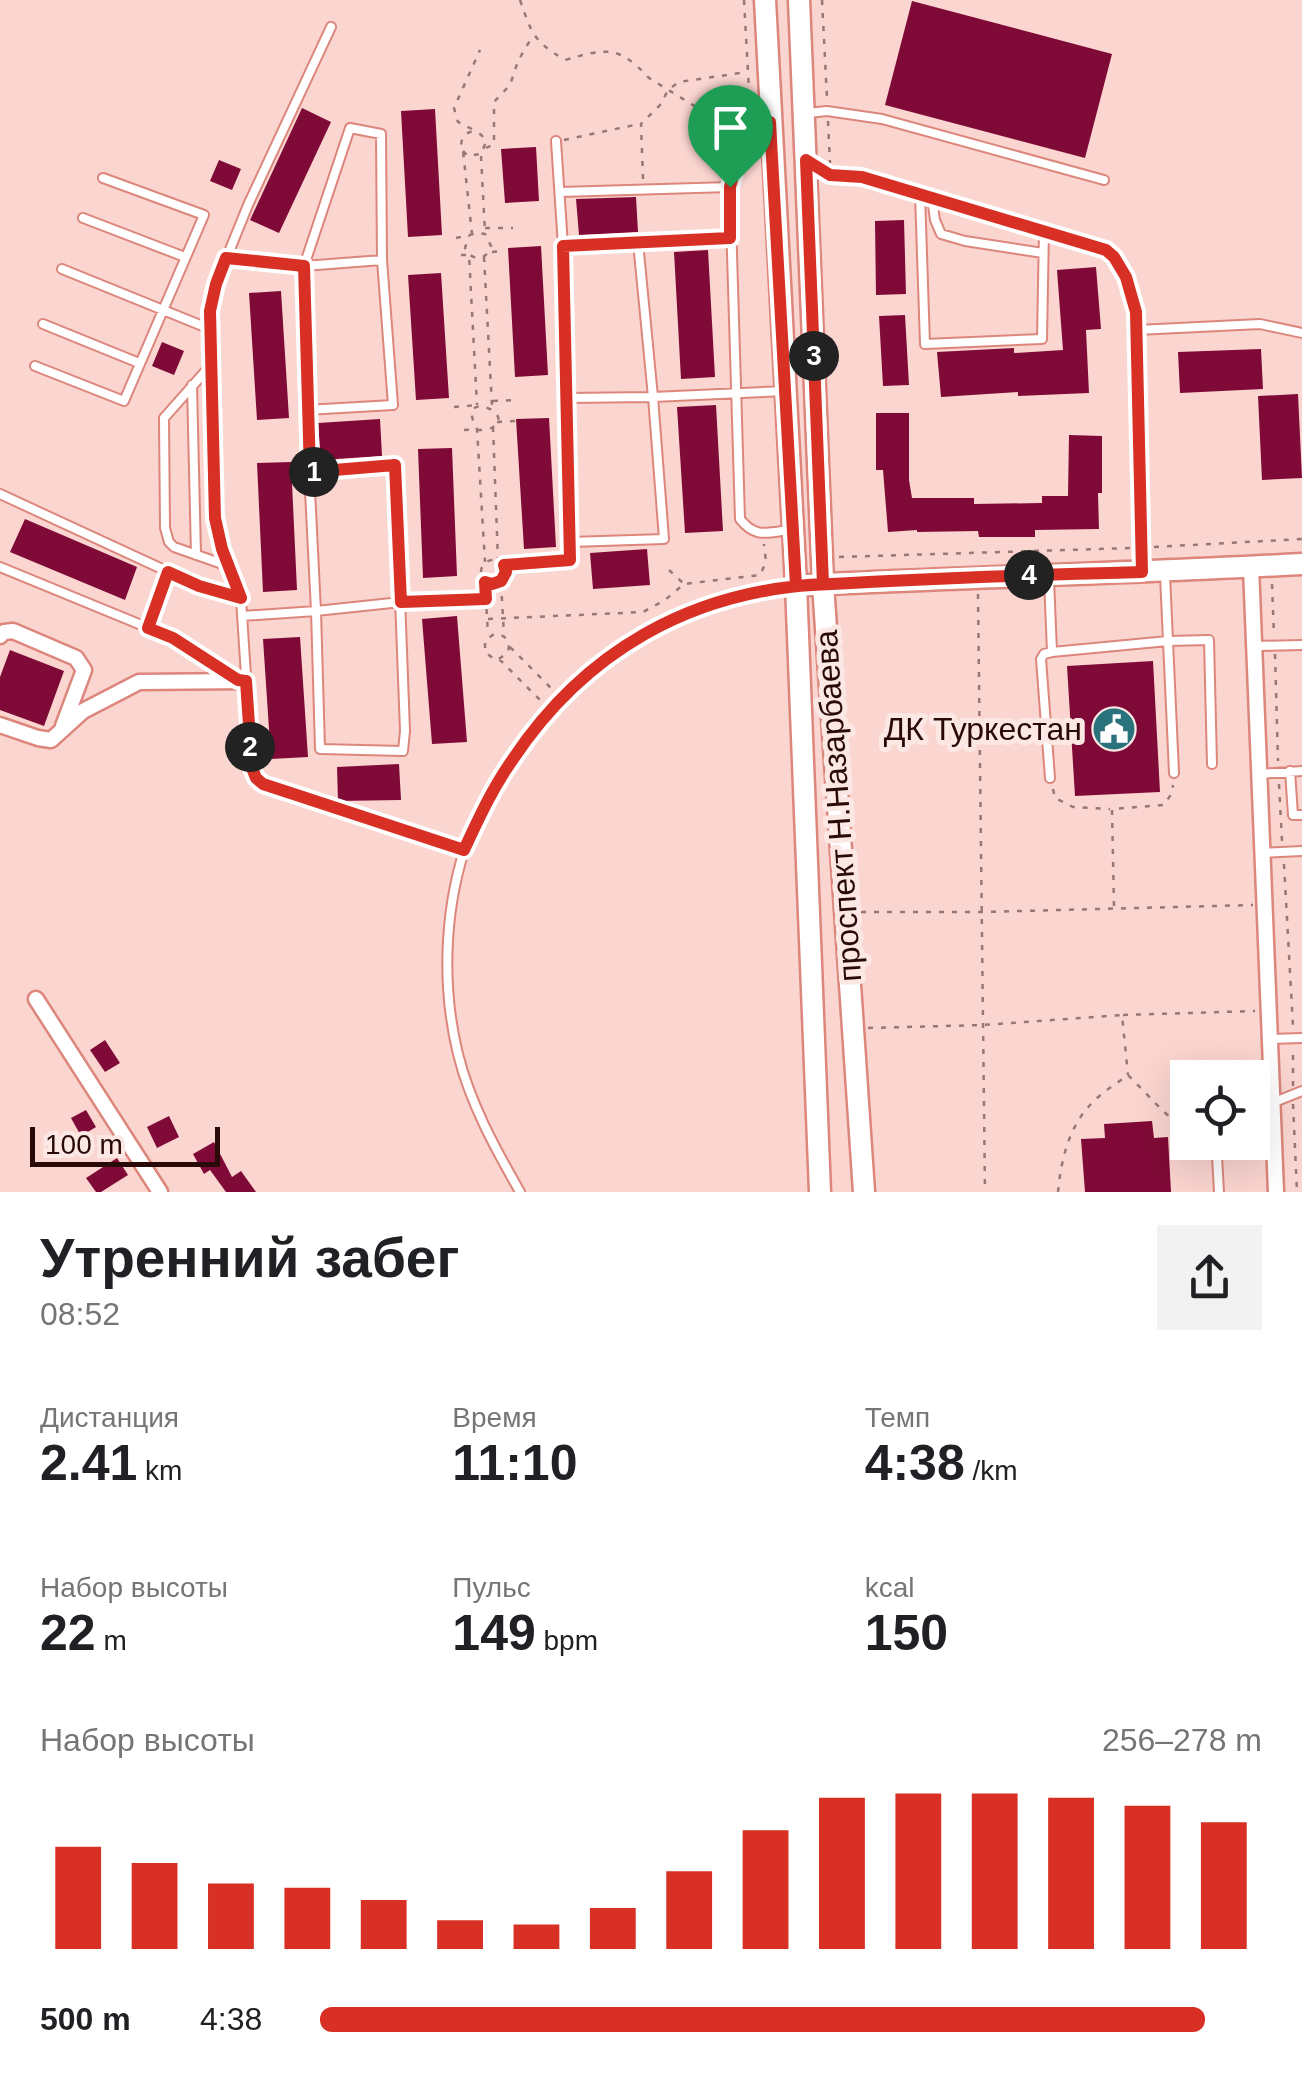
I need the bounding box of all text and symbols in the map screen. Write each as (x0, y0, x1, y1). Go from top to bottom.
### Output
pin (688, 85, 773, 188)
icon: arrive (703, 100, 758, 155)
pin: 3 (789, 331, 839, 381)
text: 3 (806, 340, 822, 371)
pin: 1 (289, 447, 339, 497)
text: 1 (306, 456, 322, 487)
pin: 4 (1004, 550, 1054, 600)
text: 4 (1021, 559, 1037, 590)
street label: проспект Н.Назарбаева (808, 629, 868, 983)
public building icon: ДК Туркестан (1091, 706, 1137, 752)
place label: ДК Туркестан (884, 711, 1082, 747)
pin: 2 (225, 722, 275, 772)
text: 2 (242, 731, 258, 762)
map controls (1170, 1060, 1270, 1160)
button: locate (1170, 1060, 1270, 1160)
scale bar (30, 1122, 220, 1166)
text: 100 m (45, 1129, 123, 1160)
button: share (1157, 1225, 1262, 1330)
text: Утренний забег (40, 1227, 459, 1289)
text: 08:52 (40, 1296, 120, 1332)
text: Дистанция (40, 1402, 179, 1433)
text: Время (452, 1402, 537, 1433)
text: Темп (865, 1402, 930, 1433)
text: 2.41 (40, 1435, 137, 1491)
text: 11:10 (452, 1435, 577, 1491)
text: 4:38 (865, 1435, 965, 1491)
text: km (137, 1455, 182, 1486)
text: /km (965, 1455, 1018, 1486)
text: Набор высоты (40, 1572, 228, 1603)
text: Пульс (452, 1572, 531, 1603)
text: kcal (865, 1572, 914, 1603)
text: 22 (40, 1605, 96, 1661)
text: 149 (452, 1605, 536, 1661)
text: 150 (865, 1605, 948, 1661)
text: m (96, 1625, 127, 1656)
text: bpm (536, 1625, 598, 1656)
text: Набор высоты (40, 1722, 255, 1758)
text: 256–278 m (1102, 1722, 1262, 1758)
text: 500 m (40, 2001, 131, 2037)
text: 4:38 (200, 2001, 262, 2037)

